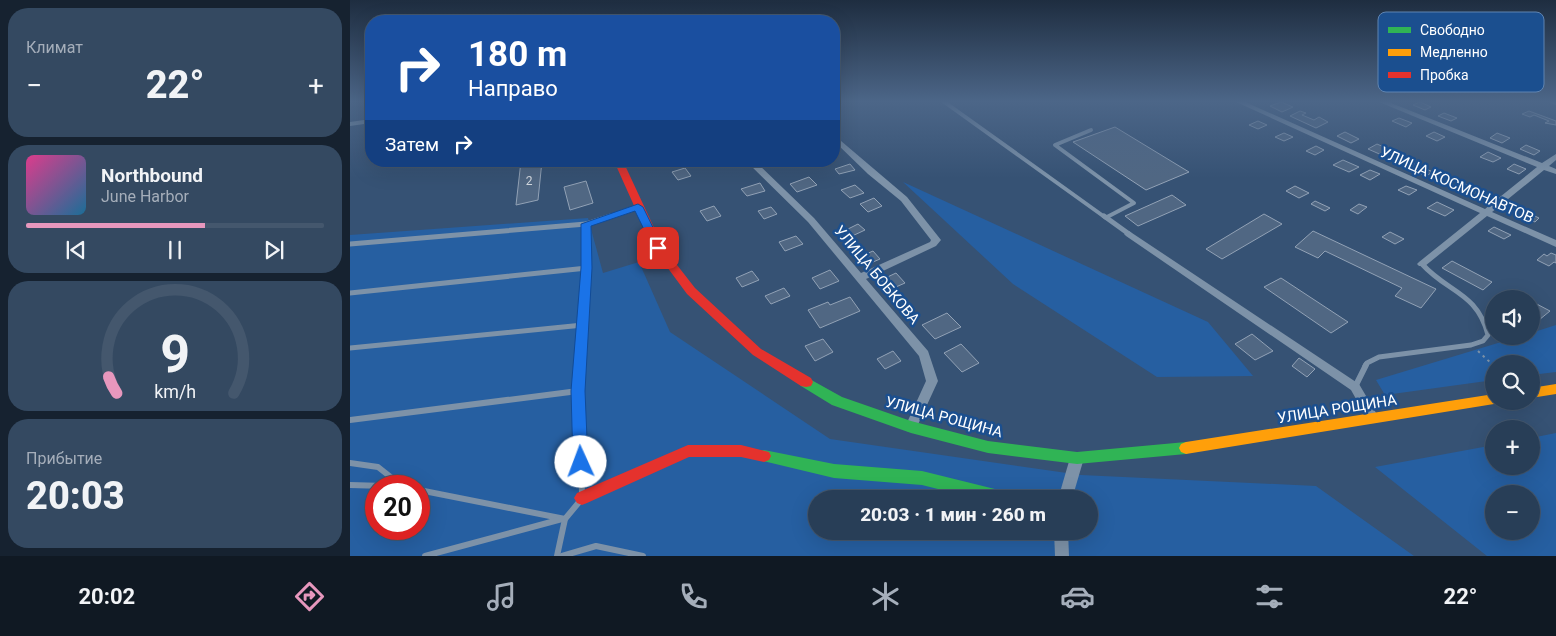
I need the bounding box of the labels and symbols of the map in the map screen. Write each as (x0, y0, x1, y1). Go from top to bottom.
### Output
legend (1378, 12, 1544, 92)
text: Свободно (1420, 22, 1485, 38)
text: Медленно (1420, 44, 1488, 60)
text: Пробка (1420, 67, 1469, 83)
street label: УЛИЦА КОСМОНАВТОВ (1377, 143, 1537, 227)
house number: 2 (526, 174, 533, 188)
street label: УЛИЦА БОБКОВА (831, 222, 924, 328)
pin (637, 227, 679, 269)
street label: УЛИЦА РОЩИНА (1276, 391, 1398, 427)
street label: УЛИЦА РОЩИНА (883, 393, 1005, 441)
position arrow (554, 435, 606, 487)
speed limit sign: 20 (365, 475, 430, 540)

